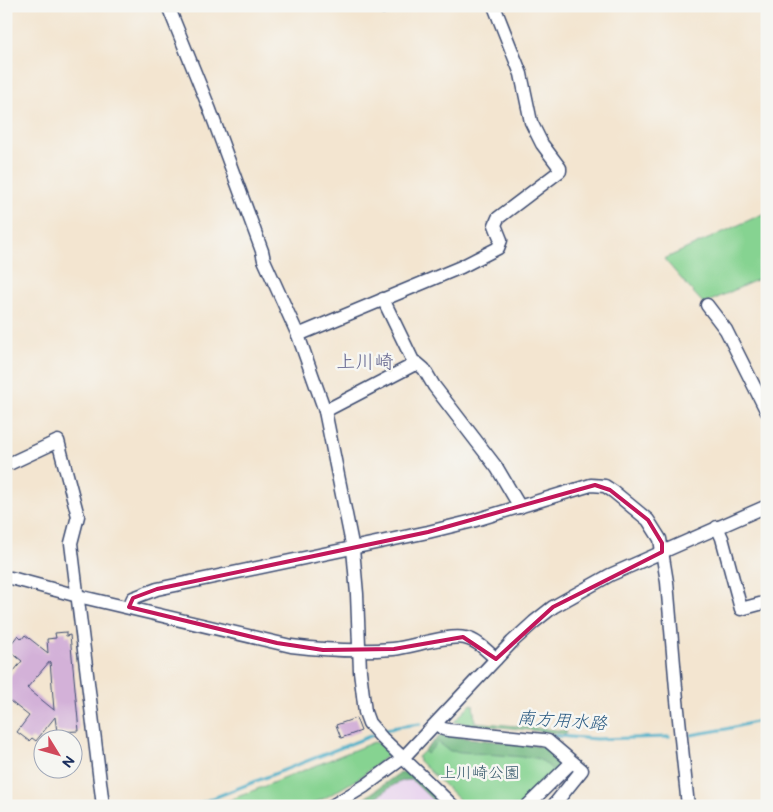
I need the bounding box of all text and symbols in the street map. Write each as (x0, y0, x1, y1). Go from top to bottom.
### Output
district label: 上川崎 (336, 351, 394, 374)
water label: 南方用水路 (516, 707, 609, 735)
north arrow (32, 730, 82, 780)
text: N (58, 752, 78, 771)
park label: 上川崎公園 (440, 764, 520, 783)

